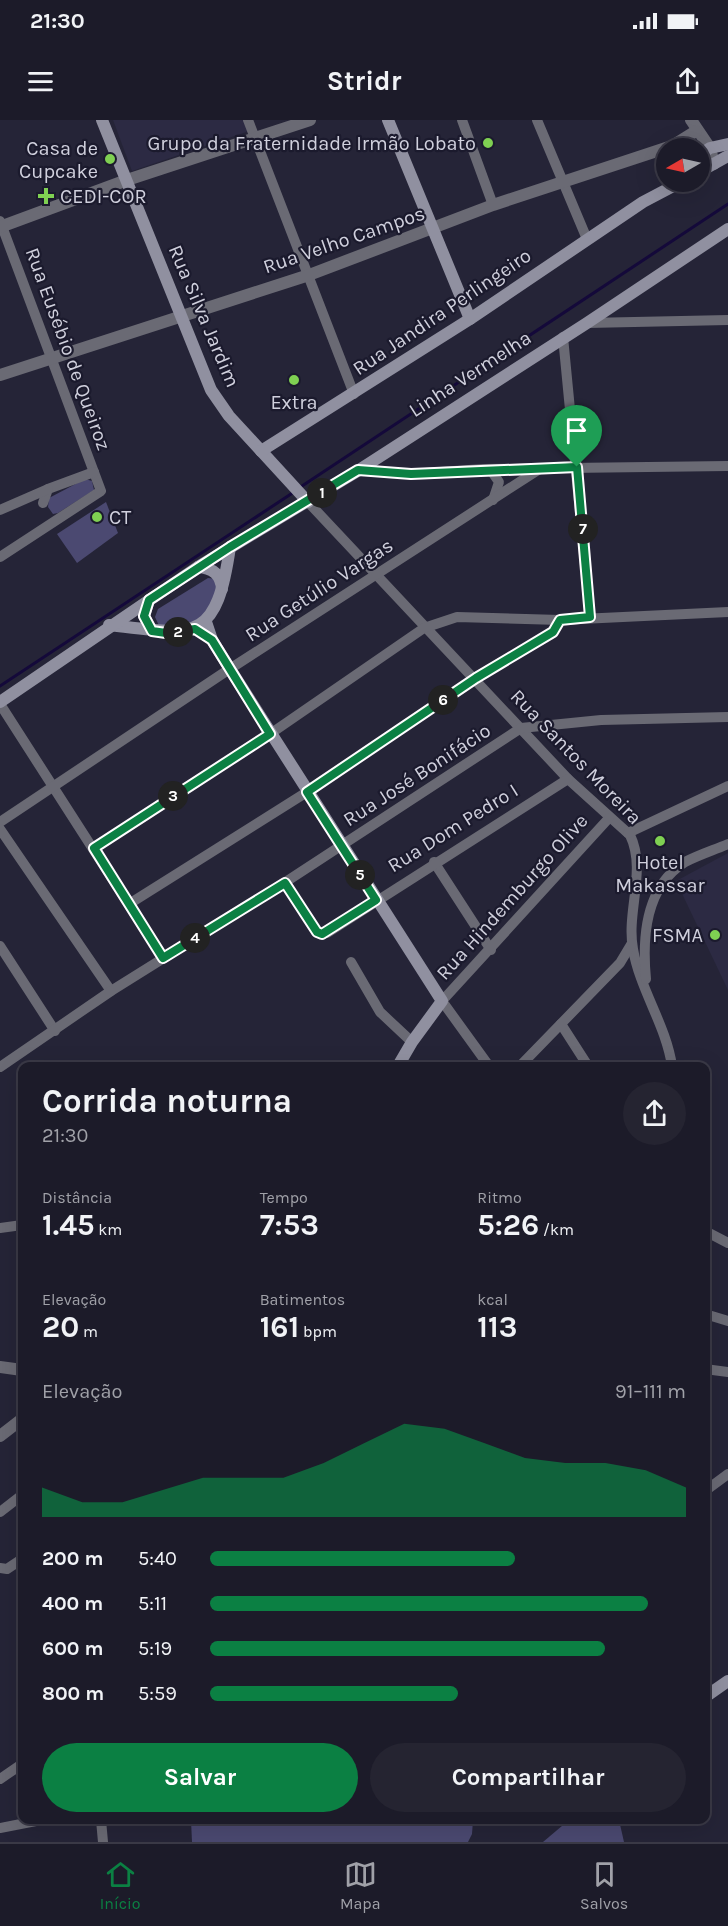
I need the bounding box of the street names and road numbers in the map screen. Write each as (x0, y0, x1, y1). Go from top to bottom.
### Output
street label: Rua Velho Campos (260, 202, 428, 278)
street label: Rua Silva Jardim (164, 241, 244, 391)
street label: Rua Jandira Perlingeiro (349, 244, 535, 380)
street label: Rua Eusébio de Queiroz (21, 245, 115, 453)
street label: Linha Vermelha (405, 326, 535, 422)
street label: Rua Getúlio Vargas (241, 534, 397, 646)
street label: Rua Santos Moreira (506, 685, 646, 829)
street label: Rua José Bonifácio (339, 719, 495, 831)
street label: Rua Dom Pedro I (384, 779, 522, 877)
street label: Rua Hindemburgo Olive (432, 809, 592, 985)

